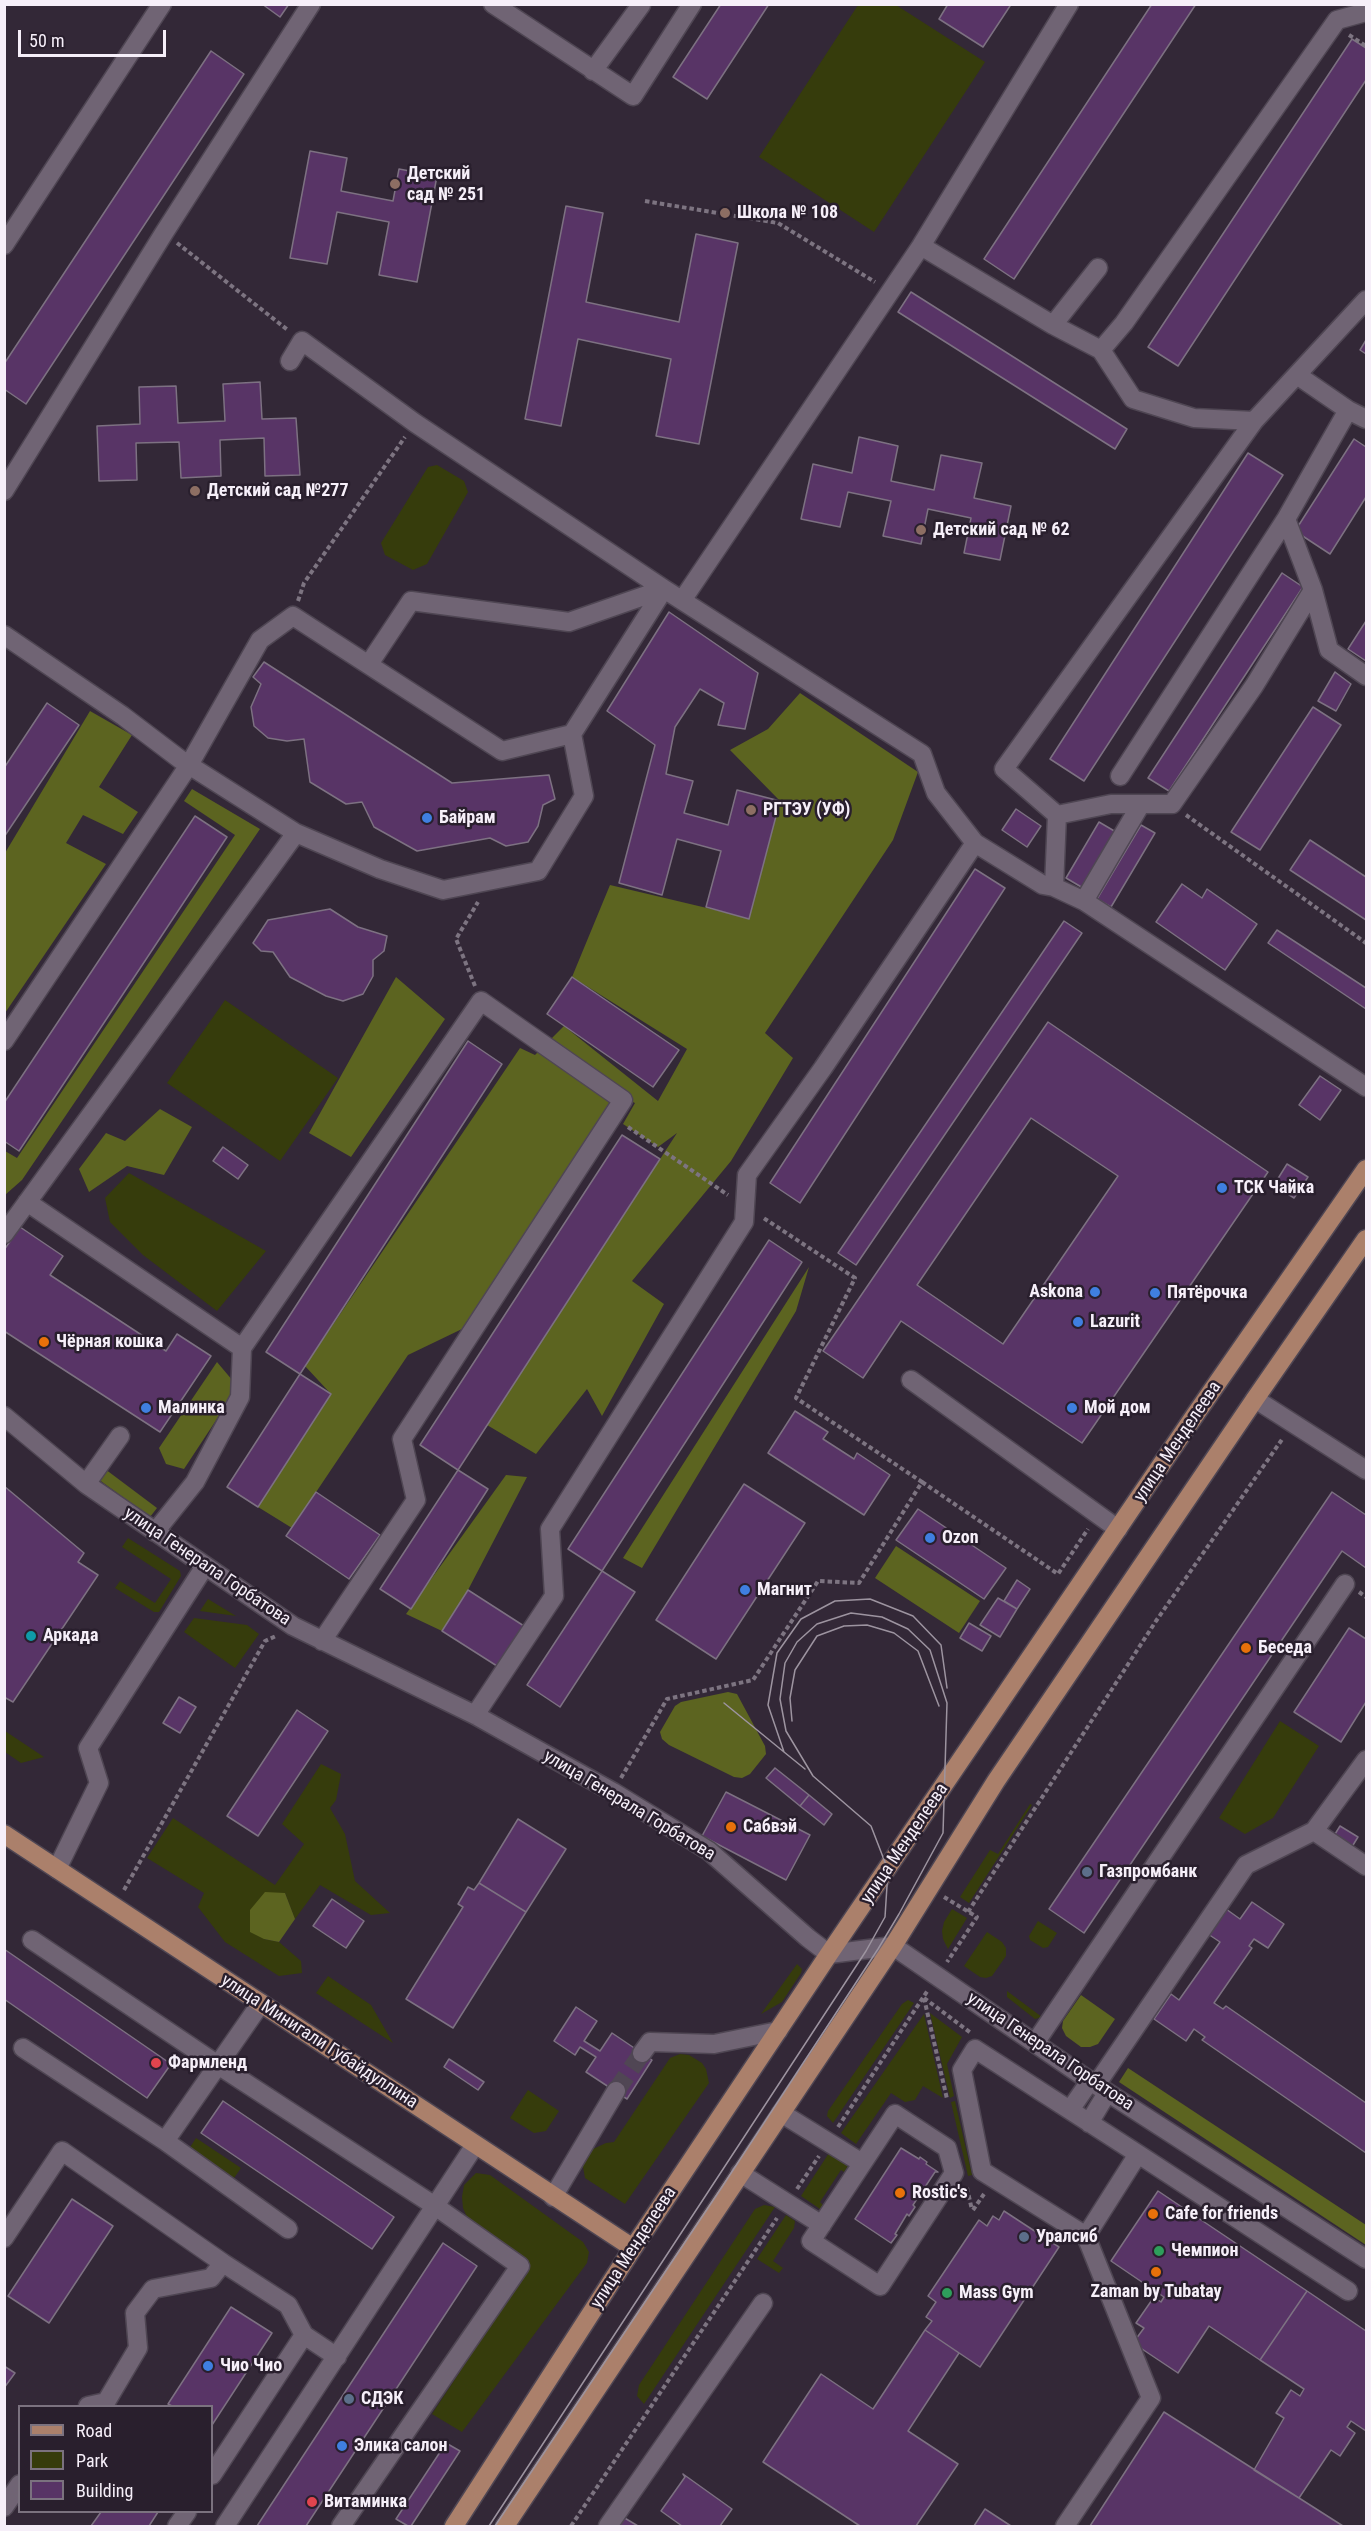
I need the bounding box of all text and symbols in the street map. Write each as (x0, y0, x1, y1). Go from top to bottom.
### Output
scale bar (21, 18, 170, 56)
text: 50 m (29, 30, 64, 51)
place label: Детский сад № 251 (407, 163, 485, 206)
marker: Детский сад № 251 (388, 177, 402, 191)
place label: Школа № 108 (737, 202, 838, 224)
marker: Школа № 108 (718, 206, 732, 220)
place label: Детский сад №277 (207, 480, 348, 502)
marker: Детский сад №277 (188, 484, 202, 498)
place label: Детский сад № 62 (933, 519, 1070, 541)
marker: Детский сад № 62 (914, 523, 928, 537)
place label: РГТЭУ (УФ) (763, 799, 850, 821)
marker: РГТЭУ (УФ) (744, 803, 758, 817)
place label: Байрам (439, 807, 496, 829)
marker: Байрам (420, 811, 434, 825)
place label: ТСК Чайка (1234, 1177, 1314, 1199)
marker: ТСК Чайка (1215, 1181, 1229, 1195)
place label: Askona (1029, 1281, 1083, 1303)
place label: Пятёрочка (1167, 1282, 1247, 1304)
marker: Askona (1088, 1285, 1102, 1299)
marker: Пятёрочка (1148, 1286, 1162, 1300)
place label: Lazurit (1090, 1311, 1140, 1333)
marker: Lazurit (1071, 1315, 1085, 1329)
place label: Чёрная кошка (56, 1331, 163, 1353)
marker: Чёрная кошка (37, 1335, 51, 1349)
street label: улица Менделеева (1130, 1378, 1226, 1506)
place label: Малинка (158, 1397, 225, 1419)
place label: Мой дом (1084, 1397, 1151, 1419)
marker: Малинка (139, 1401, 153, 1415)
marker: Мой дом (1065, 1401, 1079, 1415)
street label: улица Генерала Горбатова (119, 1503, 295, 1631)
place label: Ozon (942, 1527, 979, 1549)
marker: Ozon (923, 1531, 937, 1545)
place label: Магнит (757, 1579, 812, 1601)
marker: Магнит (738, 1583, 752, 1597)
place label: Аркада (43, 1625, 98, 1647)
marker: Аркада (24, 1629, 38, 1643)
place label: Беседа (1258, 1637, 1312, 1659)
marker: Беседа (1239, 1641, 1253, 1655)
street label: улица Генерала Горбатова (539, 1746, 719, 1866)
street label: улица Менделеева (857, 1780, 953, 1908)
place label: Сабвэй (743, 1816, 797, 1838)
marker: Сабвэй (724, 1820, 738, 1834)
place label: Газпромбанк (1099, 1861, 1197, 1883)
marker: Газпромбанк (1080, 1865, 1094, 1879)
street label: улица Минигали Губайдуллина (217, 1970, 421, 2114)
street label: улица Генерала Горбатова (962, 1988, 1138, 2116)
place label: Фармленд (168, 2052, 247, 2074)
marker: Фармленд (149, 2056, 163, 2070)
place label: Rostic's (912, 2182, 968, 2204)
street label: улица Менделеева (587, 2183, 681, 2313)
marker: Rostic's (893, 2186, 907, 2200)
place label: Cafe for friends (1165, 2203, 1278, 2225)
marker: Cafe for friends (1146, 2207, 1160, 2221)
place label: Уралсиб (1036, 2226, 1098, 2248)
marker: Уралсиб (1017, 2230, 1031, 2244)
place label: Чемпион (1171, 2240, 1239, 2262)
marker: Чемпион (1152, 2244, 1166, 2258)
marker: Zaman by Tubatay (1149, 2265, 1163, 2279)
place label: Zaman by Tubatay (1090, 2281, 1222, 2303)
place label: Mass Gym (959, 2282, 1034, 2304)
marker: Mass Gym (940, 2286, 954, 2300)
place label: Чио Чио (220, 2355, 282, 2377)
marker: Чио Чио (201, 2359, 215, 2373)
place label: СДЭК (361, 2388, 403, 2410)
marker: СДЭК (342, 2392, 356, 2406)
legend (18, 2405, 213, 2513)
text: Road (76, 2420, 112, 2441)
place label: Элика салон (354, 2435, 447, 2457)
marker: Элика салон (335, 2439, 349, 2453)
text: Park (76, 2450, 108, 2471)
text: Building (76, 2480, 133, 2501)
place label: Витаминка (324, 2491, 407, 2513)
marker: Витаминка (305, 2495, 319, 2509)

